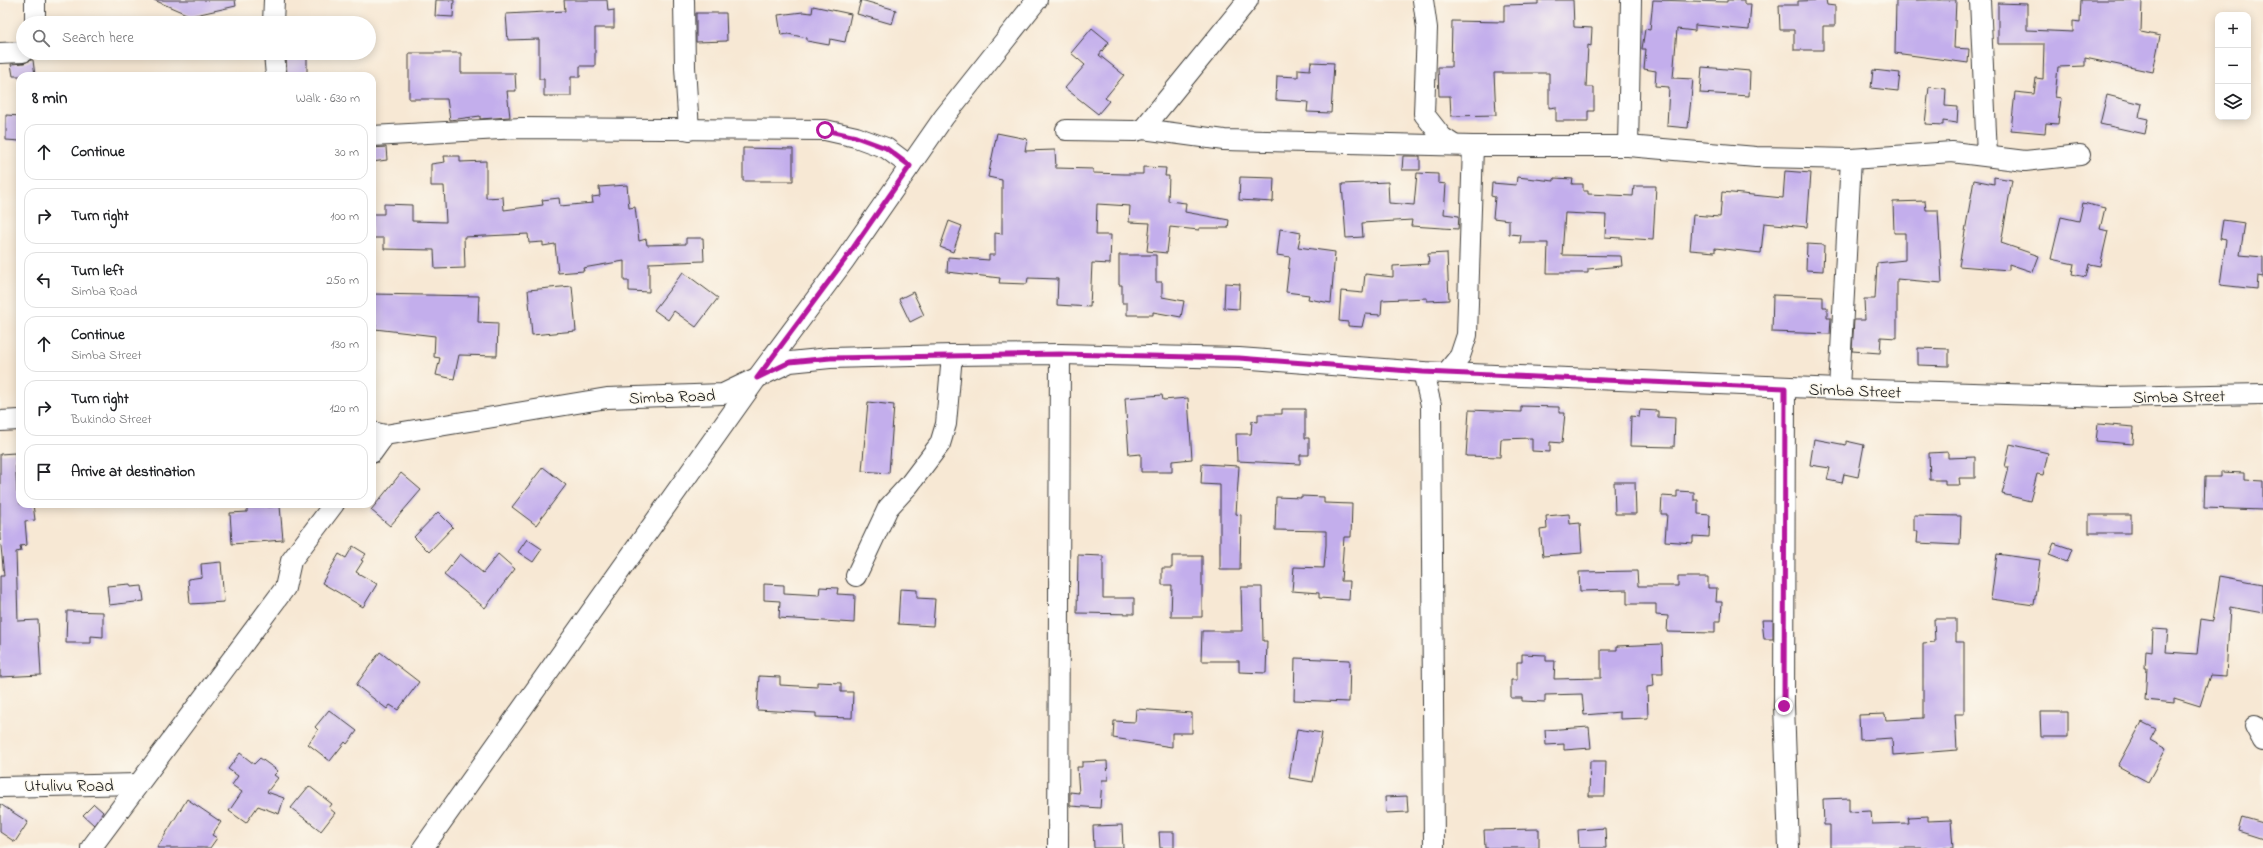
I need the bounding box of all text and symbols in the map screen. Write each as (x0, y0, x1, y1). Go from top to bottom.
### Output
map controls (2215, 12, 2251, 120)
button: + (2215, 12, 2251, 48)
search box (16, 16, 376, 60)
icon: search (30, 27, 52, 49)
text: Search here (62, 27, 134, 49)
button: − (2215, 48, 2251, 84)
button: layers (2215, 84, 2251, 120)
text: 8 min (32, 86, 67, 111)
text: Walk · 630 m (296, 89, 360, 108)
route start (816, 121, 834, 139)
icon: ahead (33, 141, 55, 163)
text: Continue (71, 141, 125, 163)
text: 30 m (335, 143, 359, 162)
icon: right (33, 205, 55, 227)
text: Turn right (71, 205, 129, 227)
text: 100 m (330, 207, 359, 226)
text: Turn left (71, 260, 124, 282)
icon: left (33, 269, 55, 291)
text: 250 m (326, 271, 359, 290)
text: Simba Road (71, 282, 137, 301)
text: Continue (71, 324, 125, 346)
icon: ahead (33, 333, 55, 355)
text: 130 m (331, 335, 359, 354)
text: Simba Street (71, 346, 142, 365)
street label: Simba Street (1808, 377, 1902, 406)
street label: Simba Road (628, 383, 716, 412)
street label: Simba Street (2133, 384, 2226, 411)
text: Turn right (71, 388, 129, 410)
icon: right (33, 397, 55, 419)
text: 120 m (329, 399, 359, 418)
text: Bukindo Street (71, 410, 152, 429)
icon: arrive (33, 461, 55, 483)
text: Arrive at destination (71, 461, 195, 483)
route end (1775, 697, 1793, 715)
street label: Utulivu Road (24, 774, 114, 799)

